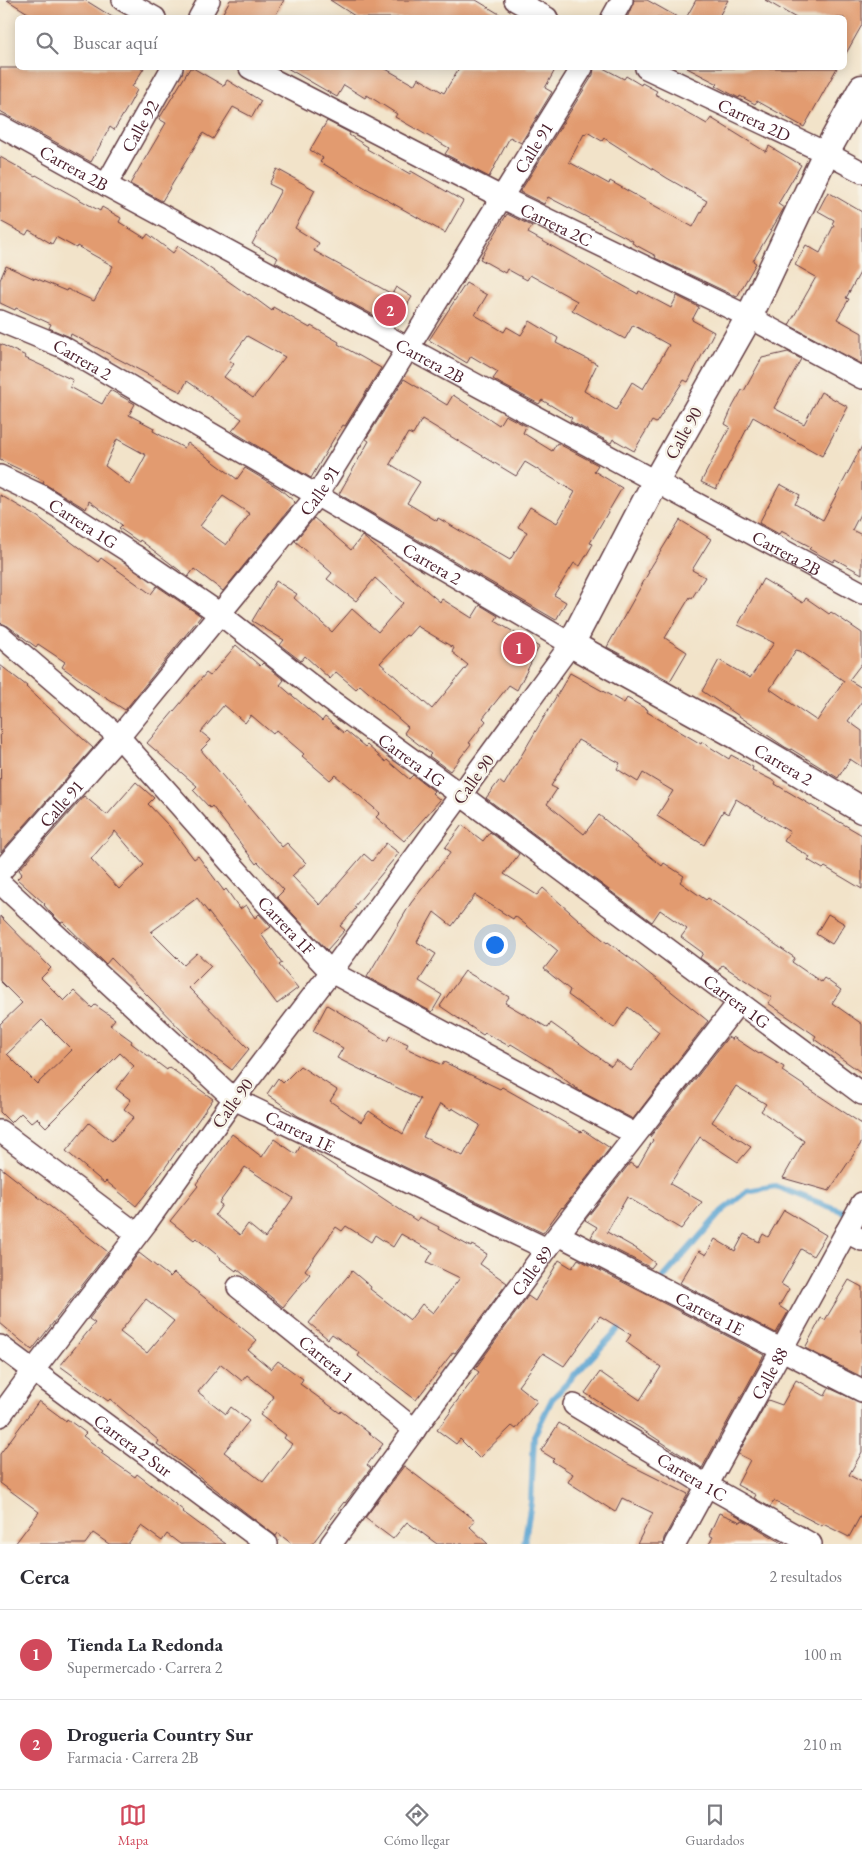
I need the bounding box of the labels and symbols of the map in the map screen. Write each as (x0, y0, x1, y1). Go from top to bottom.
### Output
street label: Carrera 2D (714, 92, 795, 146)
street label: Calle 92 (116, 95, 163, 156)
street label: Calle 91 (508, 117, 558, 177)
street label: Carrera 2B (36, 139, 113, 196)
street label: Carrera 2C (517, 197, 596, 251)
pin: 2 (374, 291, 406, 329)
street label: Carrera 2B (392, 332, 469, 388)
street label: Carrera 2 (50, 333, 117, 385)
street label: Calle 90 (659, 402, 707, 463)
street label: Calle 91 (294, 460, 345, 520)
street label: Carrera 1G (45, 492, 122, 553)
street label: Carrera 2B (748, 525, 825, 580)
street label: Carrera 2 (399, 537, 466, 589)
pin: 1 (503, 629, 535, 667)
street label: Carrera 1G (374, 727, 450, 792)
street label: Carrera 2 (750, 737, 818, 790)
street label: Calle 90 (447, 749, 499, 809)
street label: Calle 91 (34, 774, 88, 832)
street label: Carrera 1F (253, 891, 321, 960)
your location (482, 932, 508, 958)
street label: Carrera 1G (699, 968, 775, 1033)
street label: Calle 90 (206, 1073, 258, 1133)
street label: Carrera 1E (262, 1104, 339, 1157)
street label: Calle 89 (505, 1241, 557, 1300)
street label: Carrera 1E (672, 1286, 749, 1340)
street label: Carrera 1 (294, 1329, 359, 1388)
street label: Calle 88 (745, 1343, 792, 1403)
street label: Carrera 2 Sur (90, 1408, 177, 1482)
street label: Carrera 1C (653, 1447, 731, 1506)

